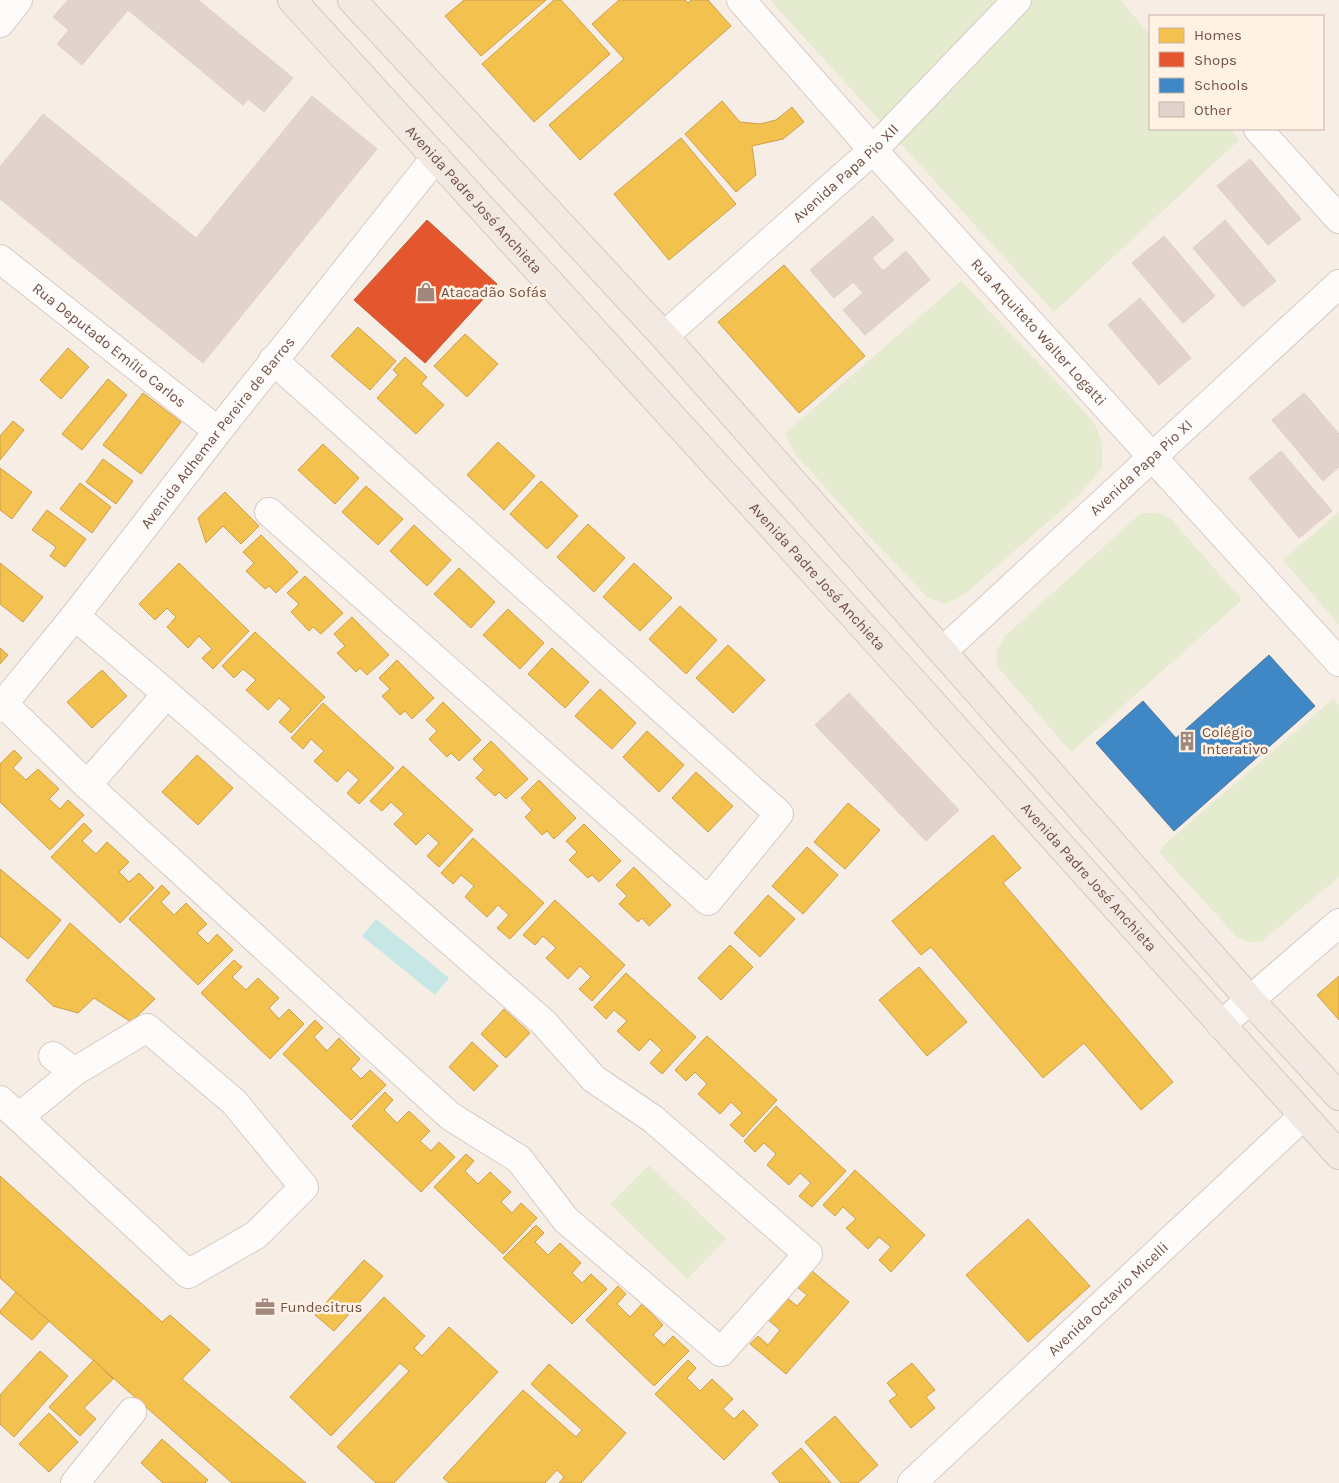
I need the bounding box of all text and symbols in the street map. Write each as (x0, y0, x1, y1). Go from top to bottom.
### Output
legend (1149, 15, 1324, 130)
text: Homes (1194, 26, 1242, 44)
text: Shops (1194, 51, 1237, 69)
text: Schools (1194, 76, 1248, 94)
text: Other (1194, 101, 1232, 119)
street label: Avenida Papa Pio XII (789, 120, 902, 226)
street label: Avenida Padre José Anchieta (402, 122, 546, 277)
street label: Rua Arquiteto Walter Logatti (967, 255, 1110, 409)
street label: Rua Deputado Emílio Carlos (29, 279, 190, 411)
shop icon: Atacadão Sofás (415, 281, 437, 303)
place label: Atacadão Sofás (441, 283, 547, 301)
street label: Avenida Adhemar Pereira de Barros (137, 333, 299, 532)
street label: Avenida Papa Pio XI (1086, 416, 1196, 519)
street label: Avenida Padre José Anchieta (745, 499, 890, 654)
place label: Colégio Interativo (1202, 723, 1268, 758)
building icon: Colégio Interativo (1176, 730, 1198, 752)
street label: Avenida Padre José Anchieta (1017, 799, 1160, 955)
street label: Avenida Octavio Micelli (1044, 1238, 1172, 1360)
office icon: Fundecitrus (254, 1296, 276, 1318)
place label: Fundecitrus (280, 1298, 362, 1316)

